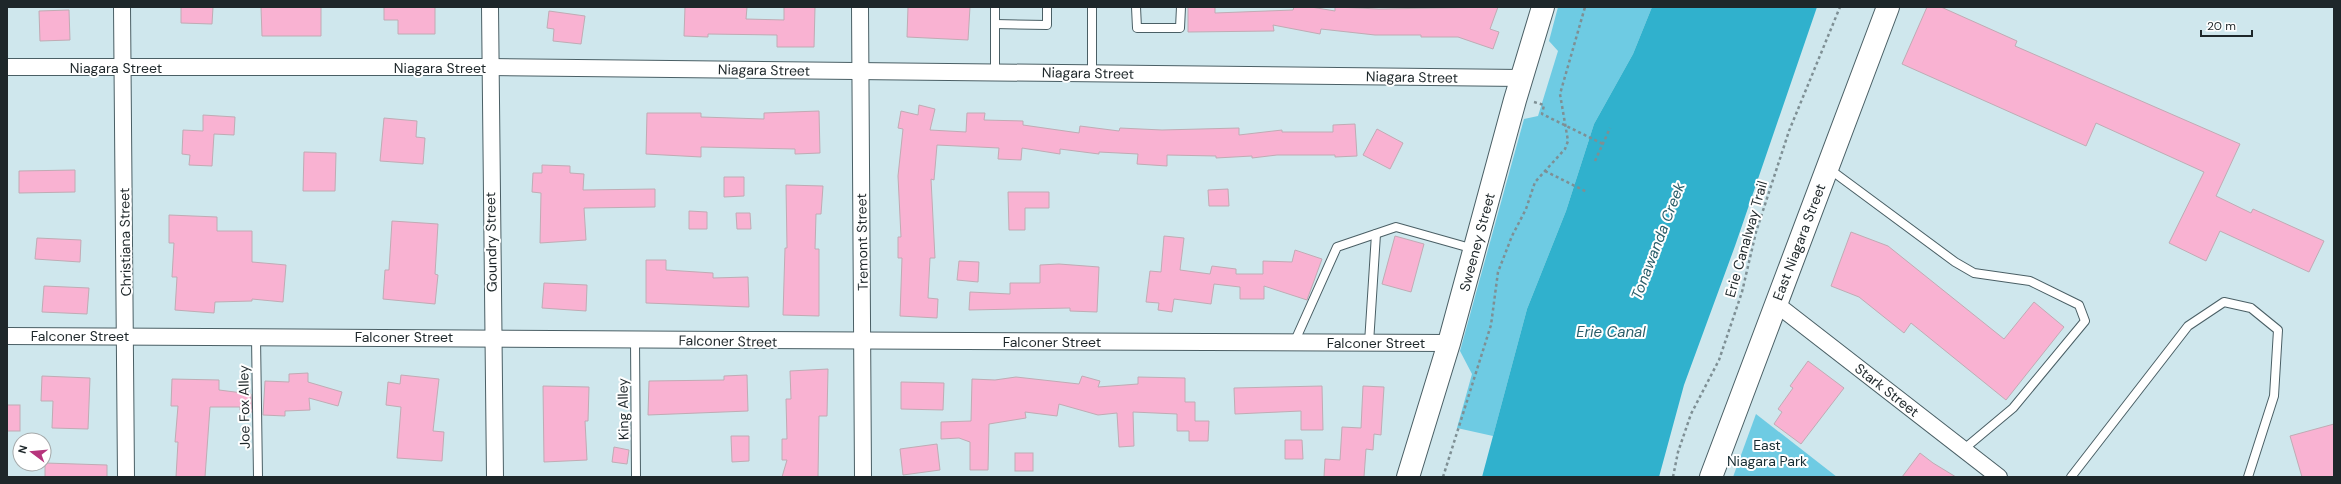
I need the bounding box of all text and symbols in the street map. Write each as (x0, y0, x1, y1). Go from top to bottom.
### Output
scale bar (2201, 12, 2252, 38)
text: 20 m (2207, 18, 2236, 34)
street label: Niagara Street (70, 59, 162, 77)
street label: Niagara Street (394, 59, 486, 77)
street label: Niagara Street (718, 60, 810, 80)
street label: Niagara Street (1042, 63, 1134, 83)
street label: Niagara Street (1366, 67, 1458, 87)
water label: Tonawanda Creek (1626, 179, 1690, 303)
street label: Erie Canalway Trail (1721, 179, 1771, 299)
street label: East Niagara Street (1768, 181, 1830, 303)
street label: Christiana Street (115, 187, 135, 297)
street label: Sweeney Street (1455, 191, 1499, 293)
street label: Goundry Street (481, 192, 501, 292)
street label: Tremont Street (852, 193, 872, 291)
water label: Erie Canal (1576, 322, 1646, 342)
street label: Falconer Street (31, 327, 129, 345)
street label: Falconer Street (355, 328, 453, 346)
street label: Falconer Street (679, 331, 777, 351)
street label: Falconer Street (1003, 333, 1101, 351)
street label: Falconer Street (1327, 334, 1425, 352)
street label: Stark Street (1851, 359, 1923, 421)
street label: Joe Fox Alley (234, 365, 254, 449)
street label: King Alley (613, 378, 633, 440)
north arrow (12, 432, 52, 472)
park label: East Niagara Park (1727, 436, 1807, 470)
text: N (15, 443, 30, 455)

